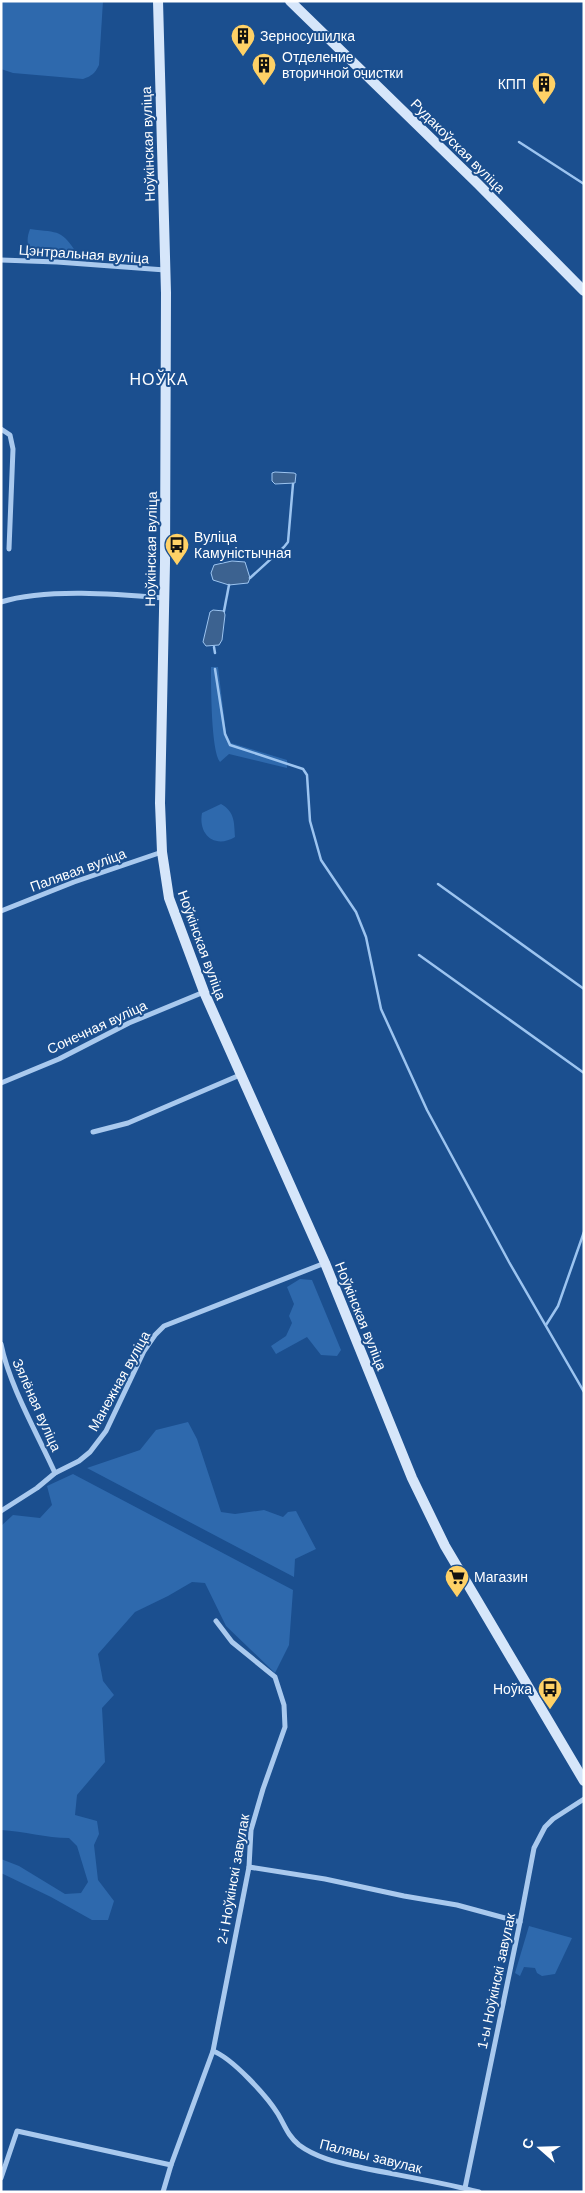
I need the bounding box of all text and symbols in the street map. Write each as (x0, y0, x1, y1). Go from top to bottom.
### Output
building icon: Зерносушилка (230, 23, 256, 57)
place label: Зерносушилка (260, 28, 355, 44)
place label: Отделение вторичной очистки (282, 49, 403, 81)
building icon: Отделение вторичной очистки (251, 52, 277, 86)
building icon: КПП (531, 71, 557, 105)
place label: КПП (498, 76, 526, 92)
street label: Ноўкінская вуліца (138, 86, 158, 202)
street label: Рудакоўская вуліца (408, 96, 509, 197)
street label: Цэнтральная вуліца (18, 241, 150, 267)
district label: НОЎКА (129, 369, 189, 388)
street label: Ноўкінская вуліца (142, 491, 160, 607)
place label: Вуліца Камуністычная (194, 529, 291, 561)
bus stop icon: Вуліца Камуністычная (164, 532, 190, 566)
street label: Палявая вуліца (28, 845, 128, 895)
street label: Ноўкінская вуліца (175, 888, 229, 1002)
street label: Сонечная вуліца (45, 997, 150, 1057)
street label: Ноўкінская вуліца (332, 1259, 390, 1373)
street label: Манежная вуліца (85, 1328, 153, 1434)
street label: Зялёная вуліца (9, 1356, 65, 1454)
supermarket icon: Магазин (444, 1564, 470, 1598)
place label: Магазин (474, 1569, 528, 1585)
bus stop icon: Ноўка (537, 1676, 563, 1710)
place label: Ноўка (493, 1681, 532, 1697)
street label: 2-і Ноўкінскі завулак (214, 1812, 252, 1945)
street label: 1-ы Ноўкінскі завулак (474, 1911, 518, 2050)
north arrow (515, 2123, 565, 2173)
street label: Палявы завулак (318, 2136, 425, 2177)
text: С (519, 2136, 537, 2151)

